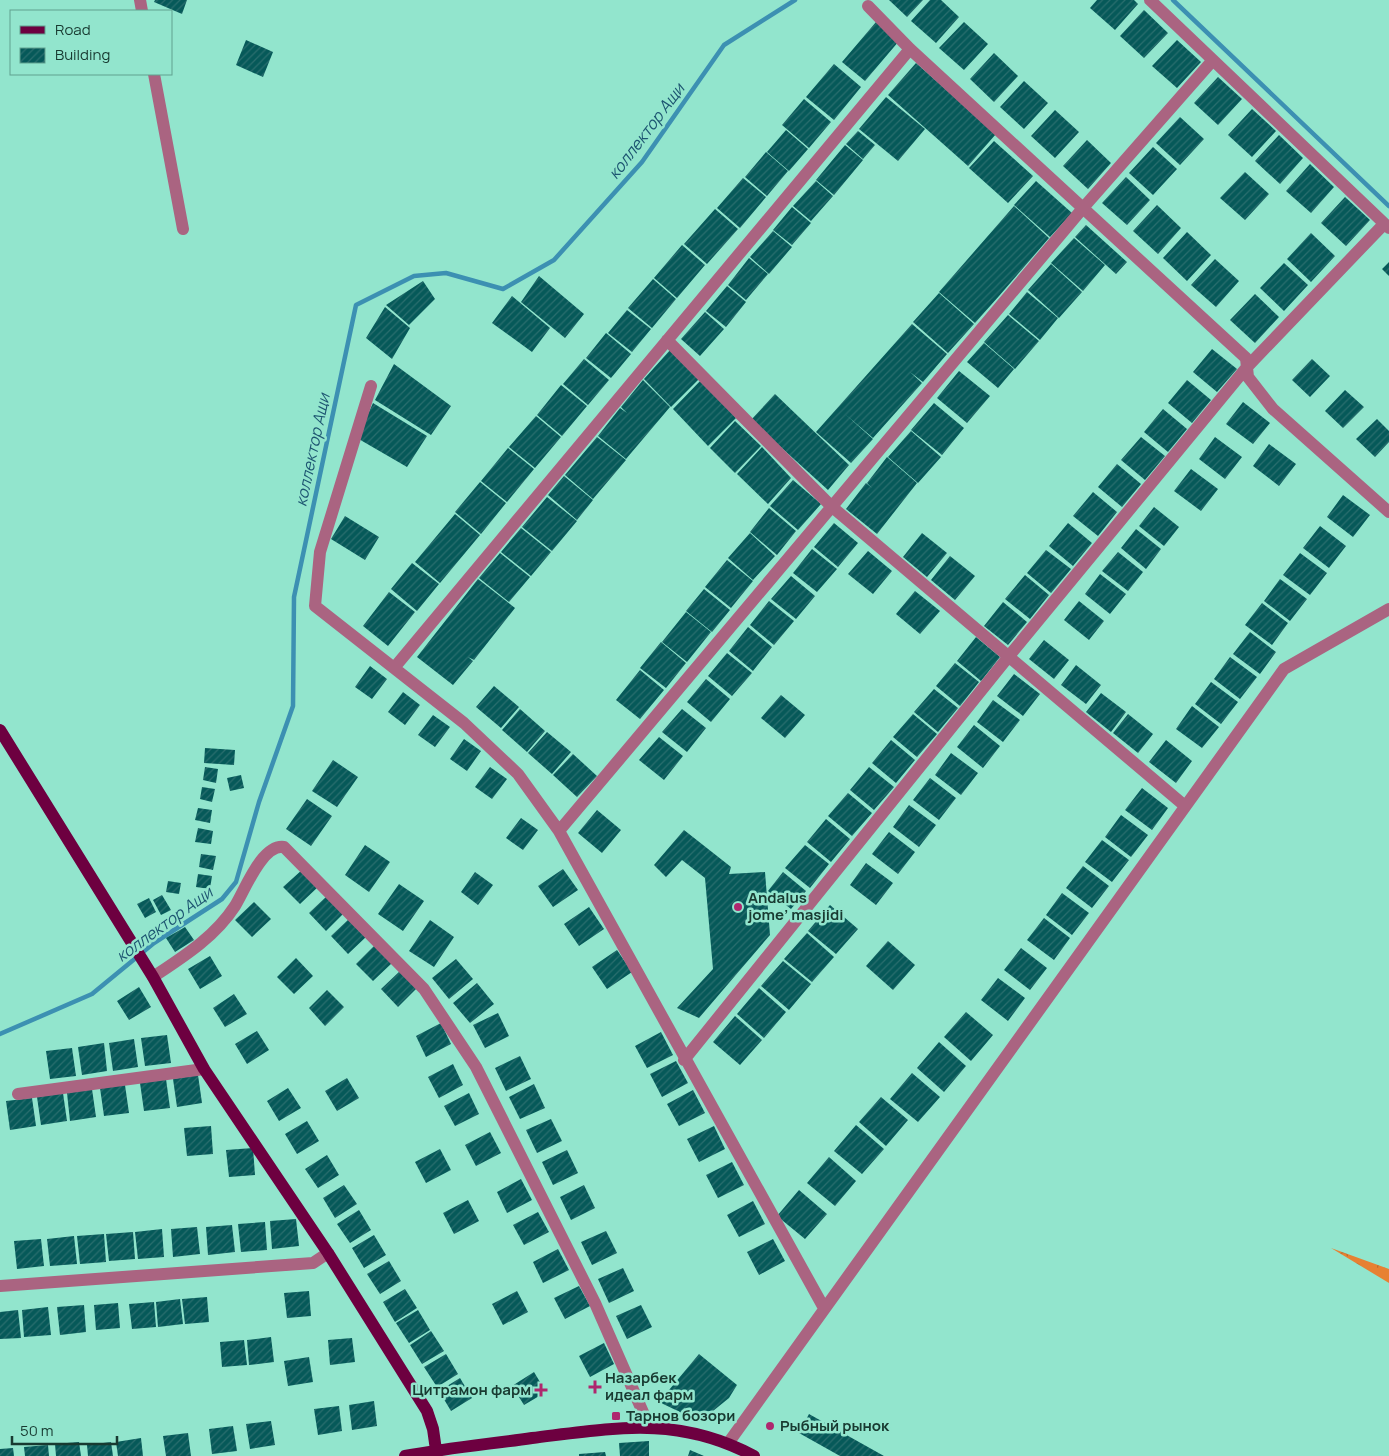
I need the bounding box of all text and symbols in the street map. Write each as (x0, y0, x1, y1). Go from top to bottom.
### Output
legend (10, 10, 172, 75)
text: Road (55, 19, 91, 40)
text: Building (55, 44, 110, 65)
water label: коллектор Ащи (603, 77, 690, 183)
water label: коллектор Ащи (289, 390, 335, 508)
water label: коллектор Ащи (111, 880, 218, 967)
place label: Andalus jome’ masjidi (747, 887, 844, 925)
marker: Andalus jome’ masjidi (732, 901, 744, 913)
place label: Назарбек идеал фарм (605, 1367, 693, 1405)
place label: Цитрамон фарм (412, 1379, 531, 1400)
marker: Назарбек идеал фарм (589, 1381, 601, 1393)
marker: Цитрамон фарм (535, 1384, 547, 1396)
place label: Тарнов бозори (626, 1405, 735, 1426)
marker: Тарнов бозори (610, 1410, 622, 1422)
scale bar (12, 1414, 118, 1446)
place label: Рыбный рынок (780, 1415, 890, 1436)
text: 50 m (20, 1420, 54, 1441)
marker: Рыбный рынок (764, 1420, 776, 1432)

